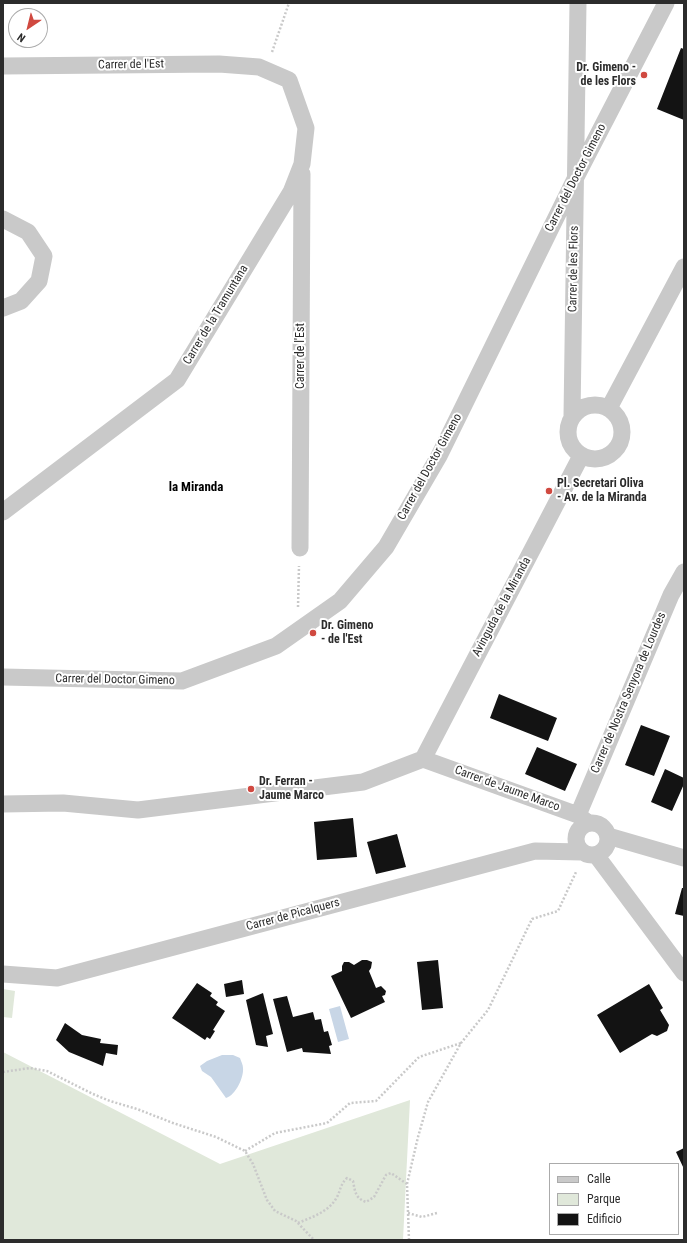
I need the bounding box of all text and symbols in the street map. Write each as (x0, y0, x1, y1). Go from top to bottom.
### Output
north arrow (8, 8, 48, 48)
text: N (15, 30, 28, 45)
street label: Carrer de l'Est (98, 57, 164, 73)
place label: Dr. Gimeno - de les Flors (576, 61, 636, 89)
marker: Dr. Gimeno - de les Flors (639, 70, 649, 80)
street label: Carrer del Doctor Gimeno (542, 121, 610, 235)
street label: Carrer de les Flors (566, 226, 582, 312)
street label: Carrer de la Tramuntana (181, 262, 251, 368)
street label: Carrer de l'Est (294, 323, 308, 389)
street label: Carrer del Doctor Gimeno (395, 411, 465, 523)
place label: Pl. Secretari Oliva - Av. de la Miranda (557, 477, 647, 505)
district label: la Miranda (169, 480, 223, 496)
marker: Pl. Secretari Oliva - Av. de la Miranda (544, 486, 554, 496)
street label: Avinguda de la Miranda (470, 555, 534, 659)
street label: Carrer de Nostra Senyora de Lourdes (588, 610, 670, 776)
place label: Dr. Gimeno - de l'Est (321, 619, 374, 647)
marker: Dr. Gimeno - de l'Est (308, 628, 318, 638)
street label: Carrer del Doctor Gimeno (55, 672, 175, 688)
street label: Carrer de Jaume Marco (452, 763, 562, 815)
place label: Dr. Ferran - Jaume Marco (259, 775, 324, 803)
marker: Dr. Ferran - Jaume Marco (246, 784, 256, 794)
street label: Carrer de Picalquers (245, 896, 341, 934)
legend (549, 1163, 679, 1235)
text: Calle (587, 1172, 611, 1186)
text: Parque (587, 1192, 620, 1206)
text: Edificio (587, 1212, 622, 1226)

